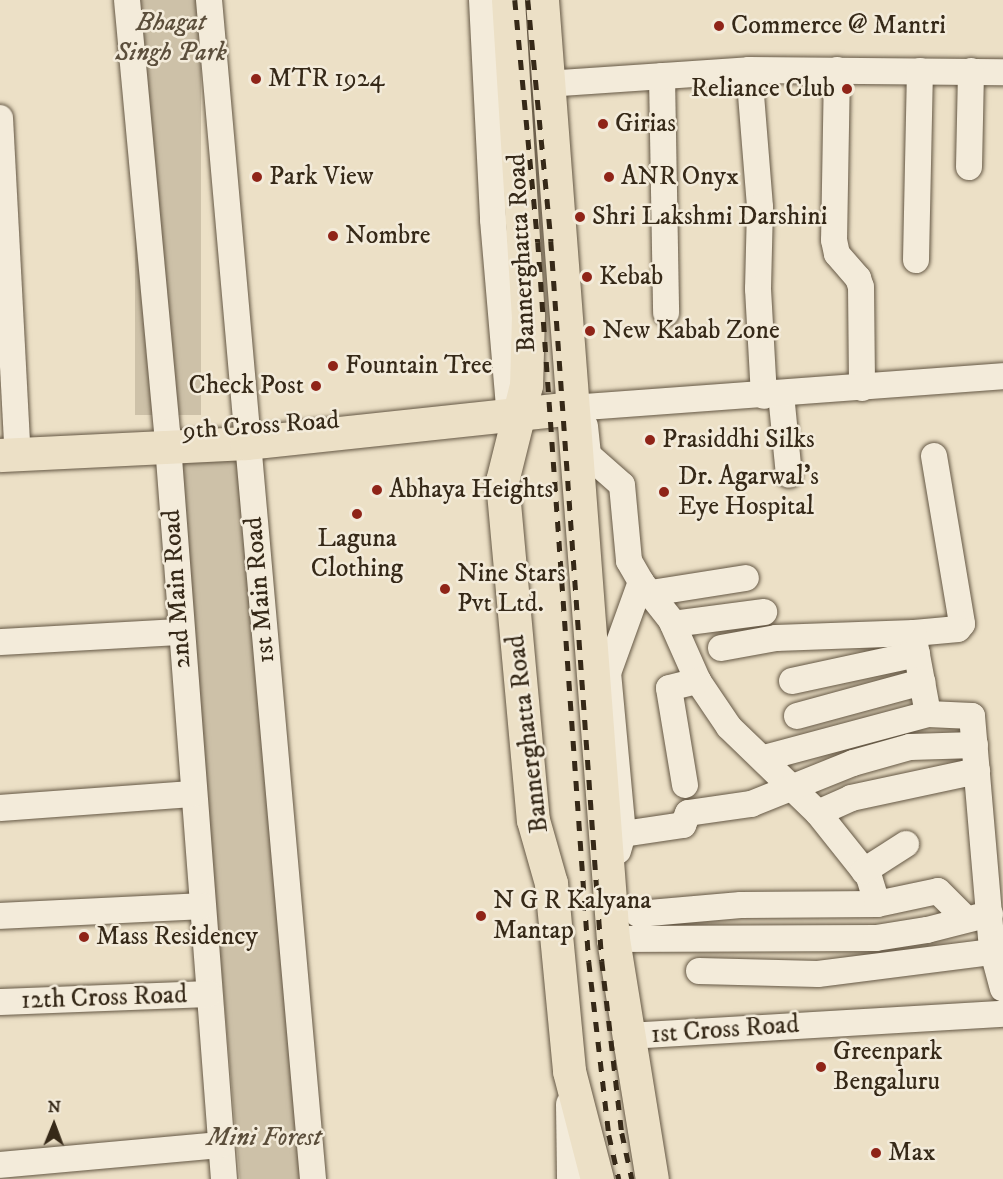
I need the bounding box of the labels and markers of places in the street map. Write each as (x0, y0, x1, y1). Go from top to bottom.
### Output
place label: Commerce @ Mantri (731, 10, 946, 42)
marker: Commerce @ Mantri (712, 19, 726, 33)
place label: MTR 1924 (268, 63, 385, 95)
marker: MTR 1924 (249, 72, 263, 86)
place label: Reliance Club (691, 73, 835, 105)
marker: Reliance Club (840, 82, 854, 96)
place label: Girias (615, 108, 676, 140)
marker: Girias (596, 117, 610, 131)
place label: Park View (269, 161, 373, 193)
place label: ANR Onyx (621, 161, 739, 193)
marker: Park View (250, 170, 264, 184)
marker: ANR Onyx (602, 170, 616, 184)
place label: Shri Lakshmi Darshini (592, 201, 827, 233)
marker: Shri Lakshmi Darshini (573, 210, 587, 224)
place label: Nombre (345, 220, 430, 252)
marker: Nombre (326, 229, 340, 243)
place label: Kebab (599, 261, 663, 293)
marker: Kebab (580, 270, 594, 284)
place label: New Kabab Zone (602, 315, 780, 347)
marker: New Kabab Zone (583, 324, 597, 338)
place label: Fountain Tree (345, 350, 492, 382)
marker: Fountain Tree (326, 359, 340, 373)
place label: Check Post (188, 370, 304, 402)
marker: Check Post (309, 379, 323, 393)
place label: Prasiddhi Silks (662, 424, 815, 456)
marker: Prasiddhi Silks (643, 433, 657, 447)
place label: Dr. Agarwal's Eye Hospital (678, 461, 819, 522)
place label: Abhaya Heights (389, 474, 553, 506)
marker: Abhaya Heights (370, 483, 384, 497)
marker: Dr. Agarwal's Eye Hospital (655, 483, 673, 501)
marker: Laguna Clothing (350, 507, 364, 521)
place label: Laguna Clothing (311, 523, 403, 584)
place label: Nine Stars Pvt Ltd. (457, 558, 566, 620)
marker: Nine Stars Pvt Ltd. (438, 582, 452, 596)
place label: N G R Kalyana Mantap (493, 885, 651, 946)
marker: N G R Kalyana Mantap (474, 909, 488, 923)
place label: Mass Residency (96, 921, 258, 953)
marker: Mass Residency (77, 930, 91, 944)
place label: Greenpark Bengaluru (833, 1036, 942, 1098)
marker: Greenpark Bengaluru (814, 1060, 828, 1074)
place label: Max (888, 1137, 936, 1169)
marker: Max (869, 1146, 883, 1160)

